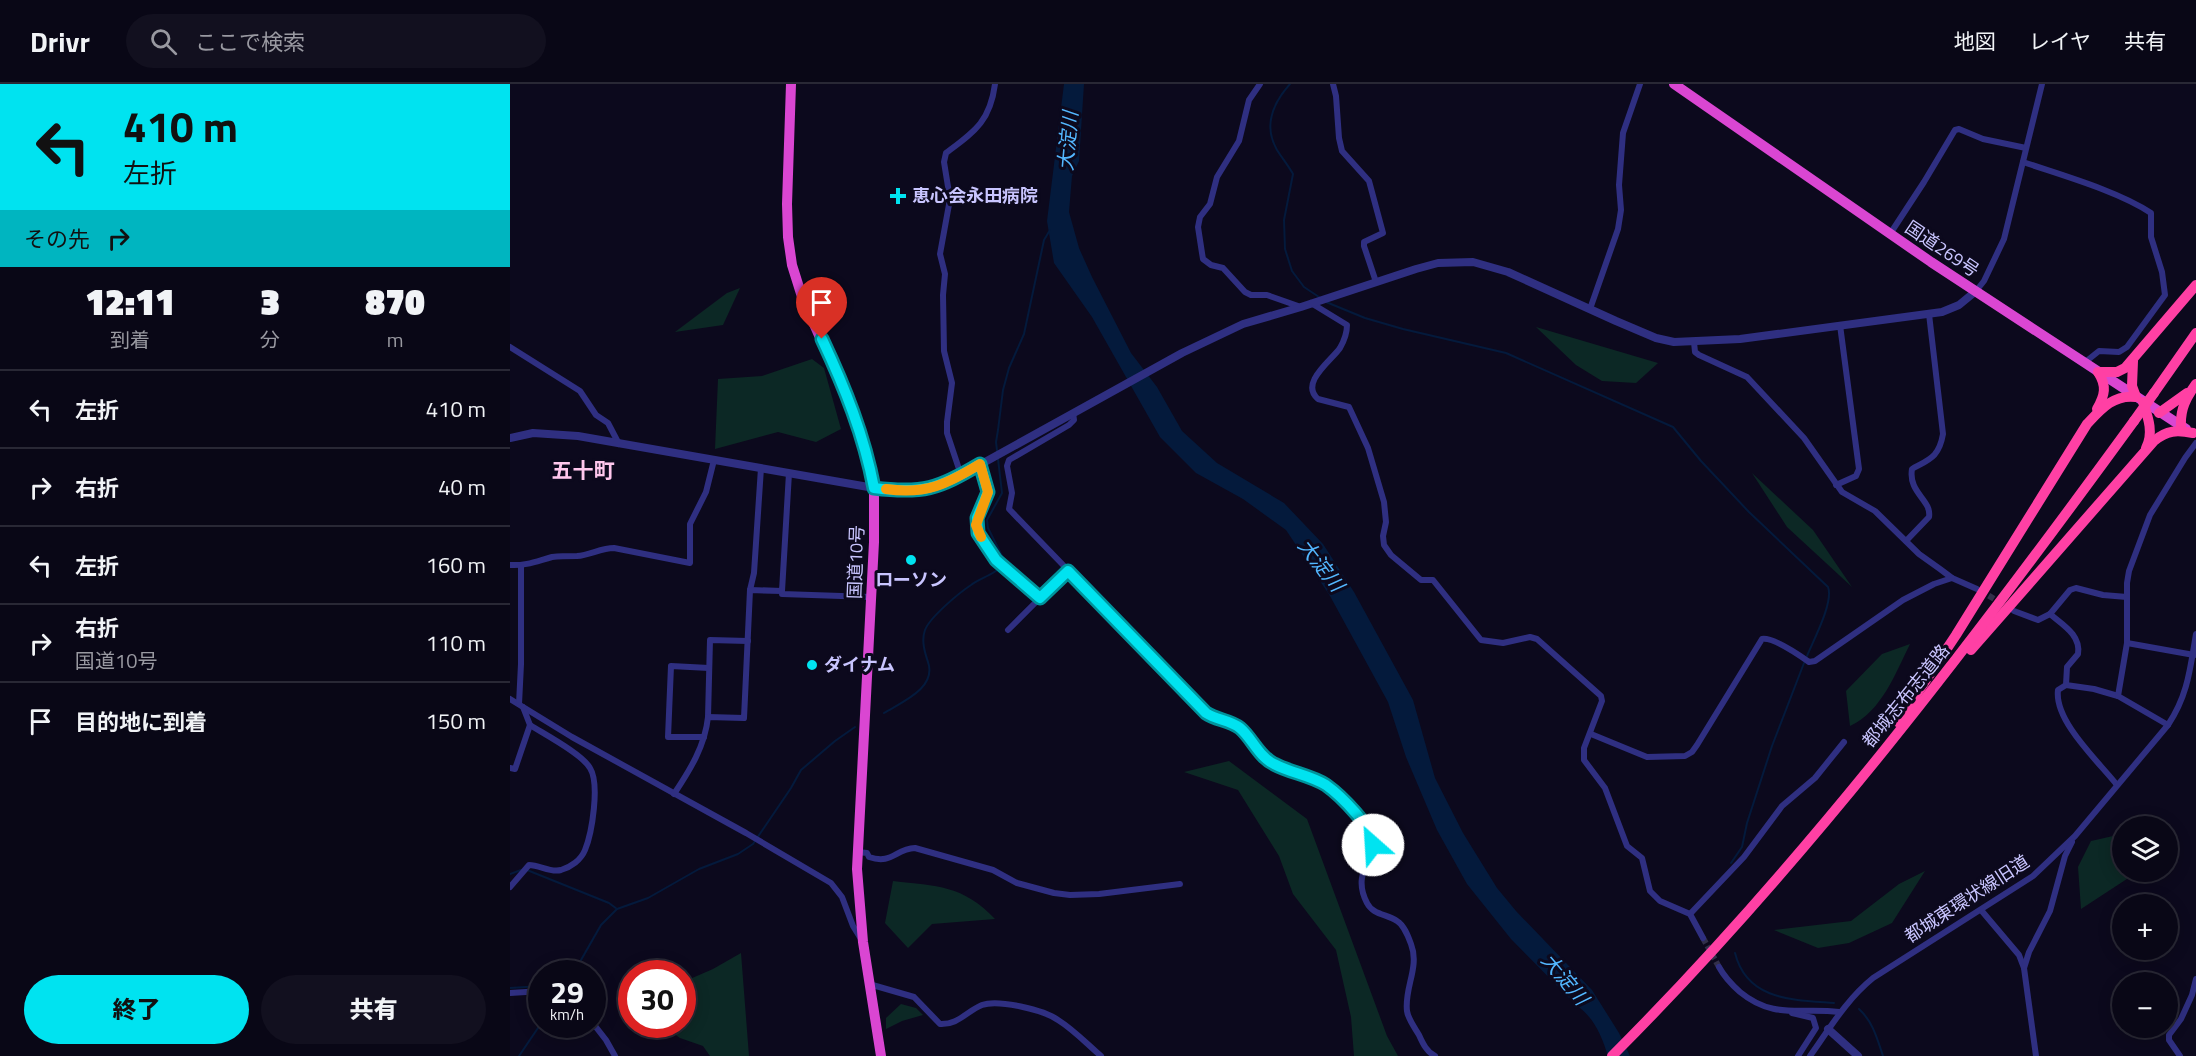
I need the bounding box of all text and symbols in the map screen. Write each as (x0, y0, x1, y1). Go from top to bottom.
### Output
search box (126, 14, 546, 68)
text: Drivr (30, 20, 90, 63)
icon: search (147, 25, 180, 58)
text: ここで検索 (195, 25, 305, 59)
text: 地図 (1954, 25, 1996, 57)
text: レイヤ (2029, 25, 2091, 57)
text: 共有 (2124, 25, 2166, 57)
text: 410 m (123, 94, 238, 158)
icon: left (24, 108, 102, 186)
water label: 大淀川 (1049, 108, 1086, 172)
text: 左折 (123, 152, 177, 193)
place label: 恵心会永田病院 (912, 182, 1038, 209)
marker: 恵心会永田病院 (889, 187, 907, 205)
street label: 国道269号 (1900, 214, 1985, 283)
text: その先 (24, 222, 90, 256)
icon: right (102, 222, 135, 255)
text: 12:11 (85, 274, 175, 329)
text: 3 (260, 274, 280, 329)
text: 870 (365, 274, 425, 329)
pin (796, 277, 847, 339)
icon: arrive (805, 286, 838, 319)
text: 到着 (110, 324, 150, 355)
text: 分 (260, 324, 280, 355)
text: m (387, 324, 403, 355)
text: 410 m (426, 392, 486, 426)
icon: left (24, 393, 57, 426)
text: 左折 (75, 393, 119, 427)
district label: 五十町 (552, 454, 615, 486)
text: 40 m (438, 470, 486, 504)
icon: right (24, 471, 57, 504)
text: 右折 (75, 471, 119, 505)
street label: 国道10号 (841, 524, 870, 600)
water label: 大淀川 (1291, 532, 1353, 599)
text: 160 m (426, 548, 486, 582)
icon: left (24, 549, 57, 582)
text: 左折 (75, 549, 119, 583)
marker: ローソン (904, 553, 918, 567)
place label: ローソン (875, 566, 947, 593)
text: 右折 (75, 611, 119, 645)
text: 110 m (426, 626, 486, 660)
icon: right (24, 627, 57, 660)
street label: 都城志布志道路 (1855, 638, 1956, 753)
text: 国道10号 (75, 645, 157, 676)
place label: ダイナム (824, 651, 895, 678)
marker: ダイナム (805, 658, 819, 672)
text: 150 m (426, 704, 486, 738)
icon: arrive (24, 705, 57, 738)
text: 目的地に到着 (75, 705, 207, 739)
position arrow (1341, 813, 1405, 877)
map controls (2112, 816, 2178, 1038)
button: layers (2112, 816, 2178, 882)
street label: 都城東環状線旧道 (1899, 848, 2034, 949)
button: + (2112, 894, 2178, 960)
water label: 大淀川 (1534, 946, 1598, 1013)
speed limit sign: 30 (618, 960, 696, 1038)
text: 29 (550, 969, 584, 1015)
button: − (2112, 972, 2178, 1038)
button: 終了 (24, 975, 249, 1044)
button: 共有 (261, 975, 486, 1044)
text: km/h (550, 1003, 584, 1026)

